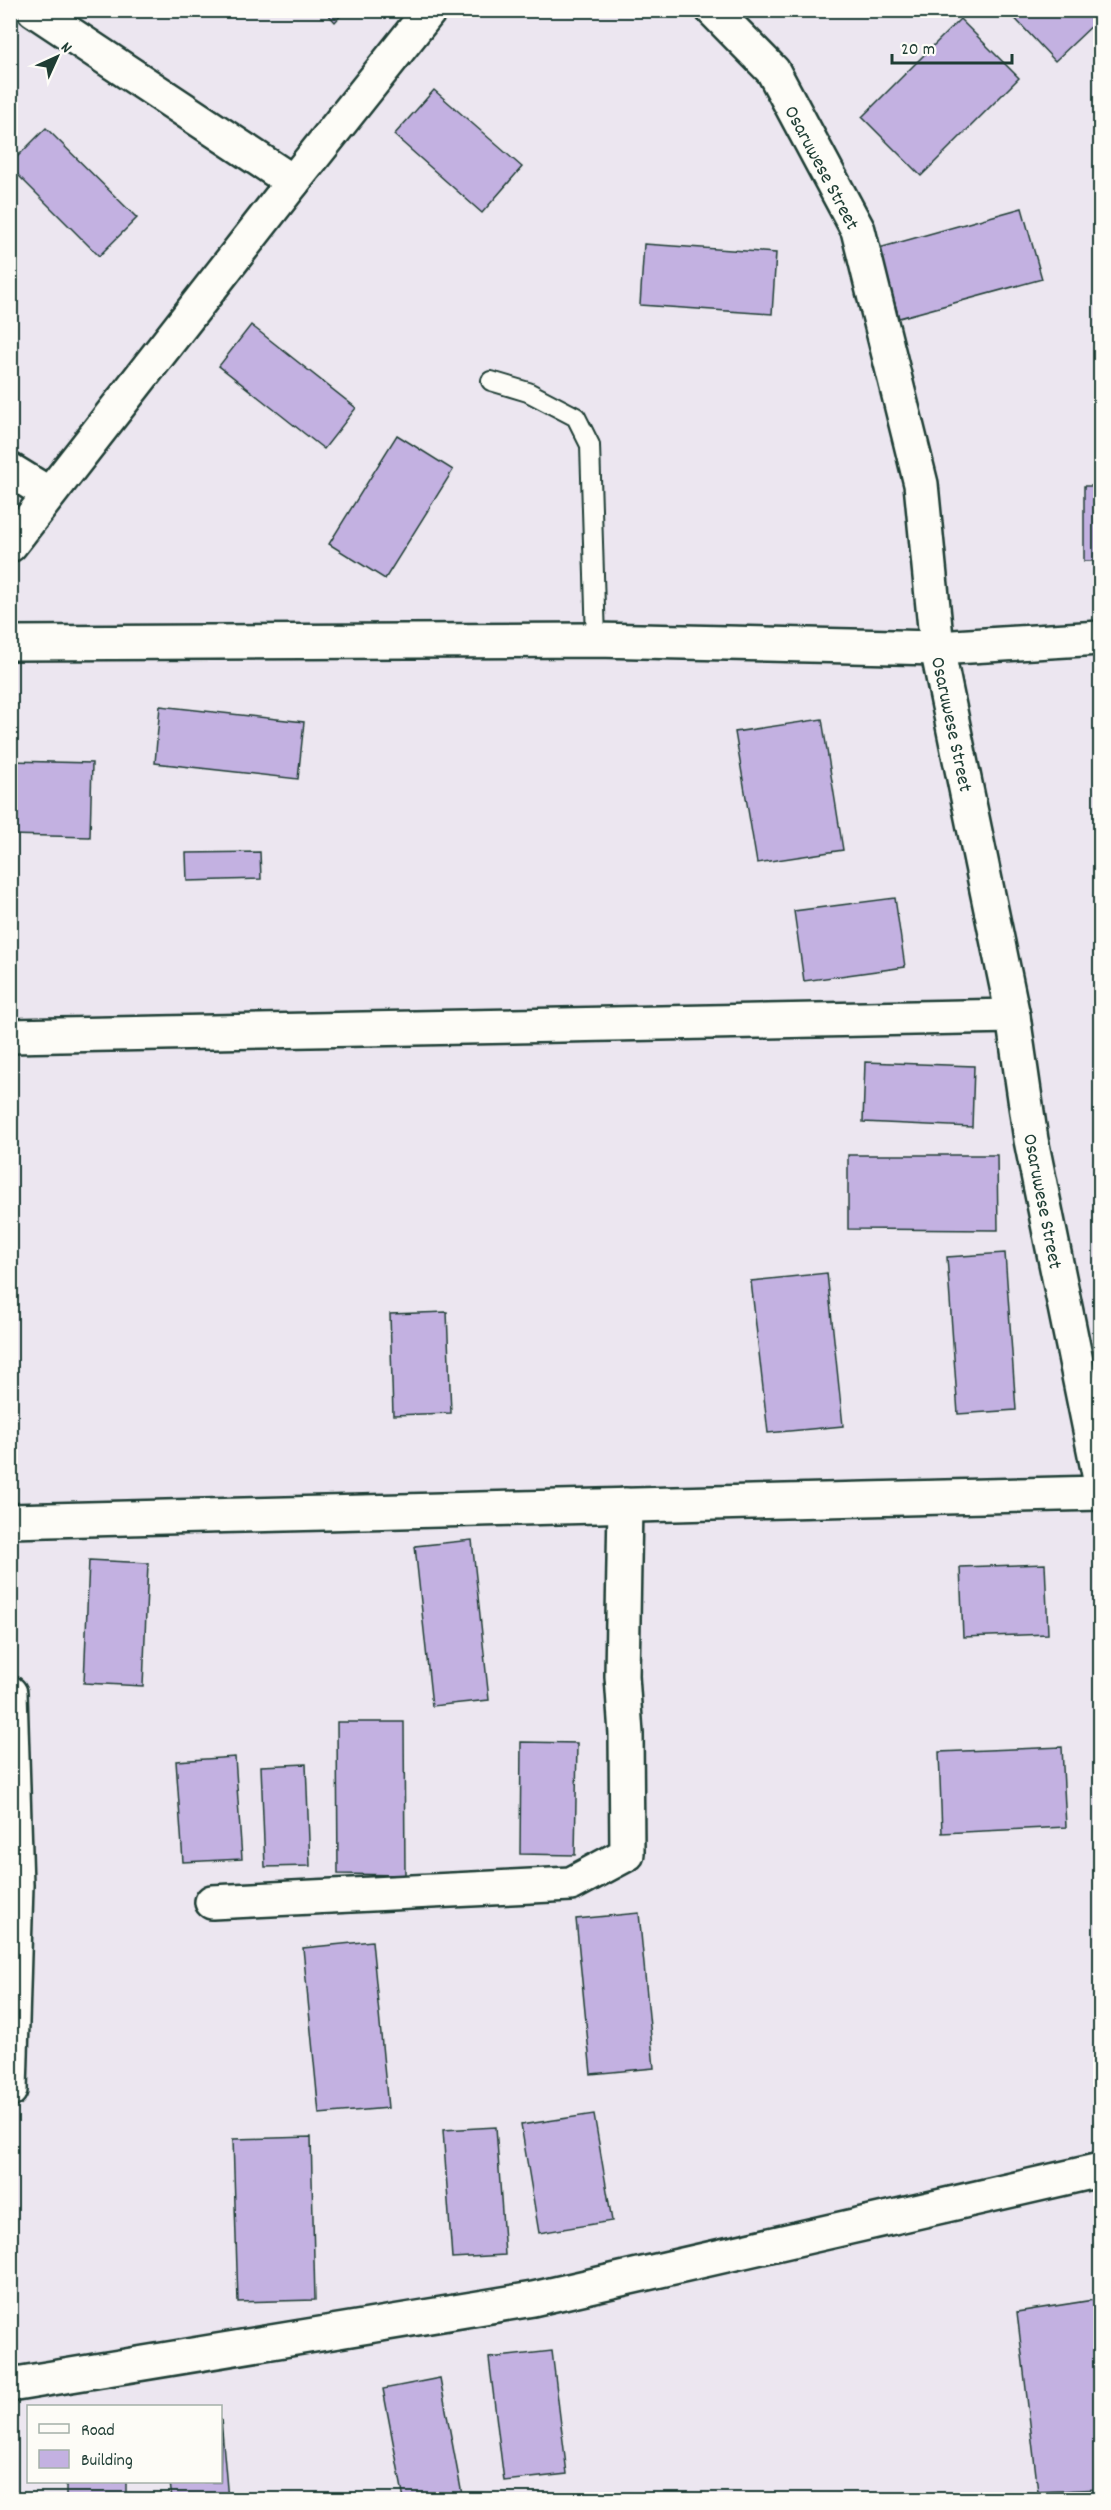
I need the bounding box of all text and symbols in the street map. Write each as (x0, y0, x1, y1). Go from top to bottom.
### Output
north arrow (27, 27, 87, 87)
scale bar (892, 27, 1012, 65)
text: N (55, 37, 77, 59)
text: 20 m (901, 38, 935, 63)
street label: Osaruwese Street (776, 101, 865, 236)
street label: Osaruwese Street (922, 655, 978, 795)
street label: Osaruwese Street (1014, 1131, 1068, 1272)
legend (27, 2405, 222, 2483)
text: Road (81, 2419, 115, 2444)
text: Building (81, 2449, 133, 2474)

